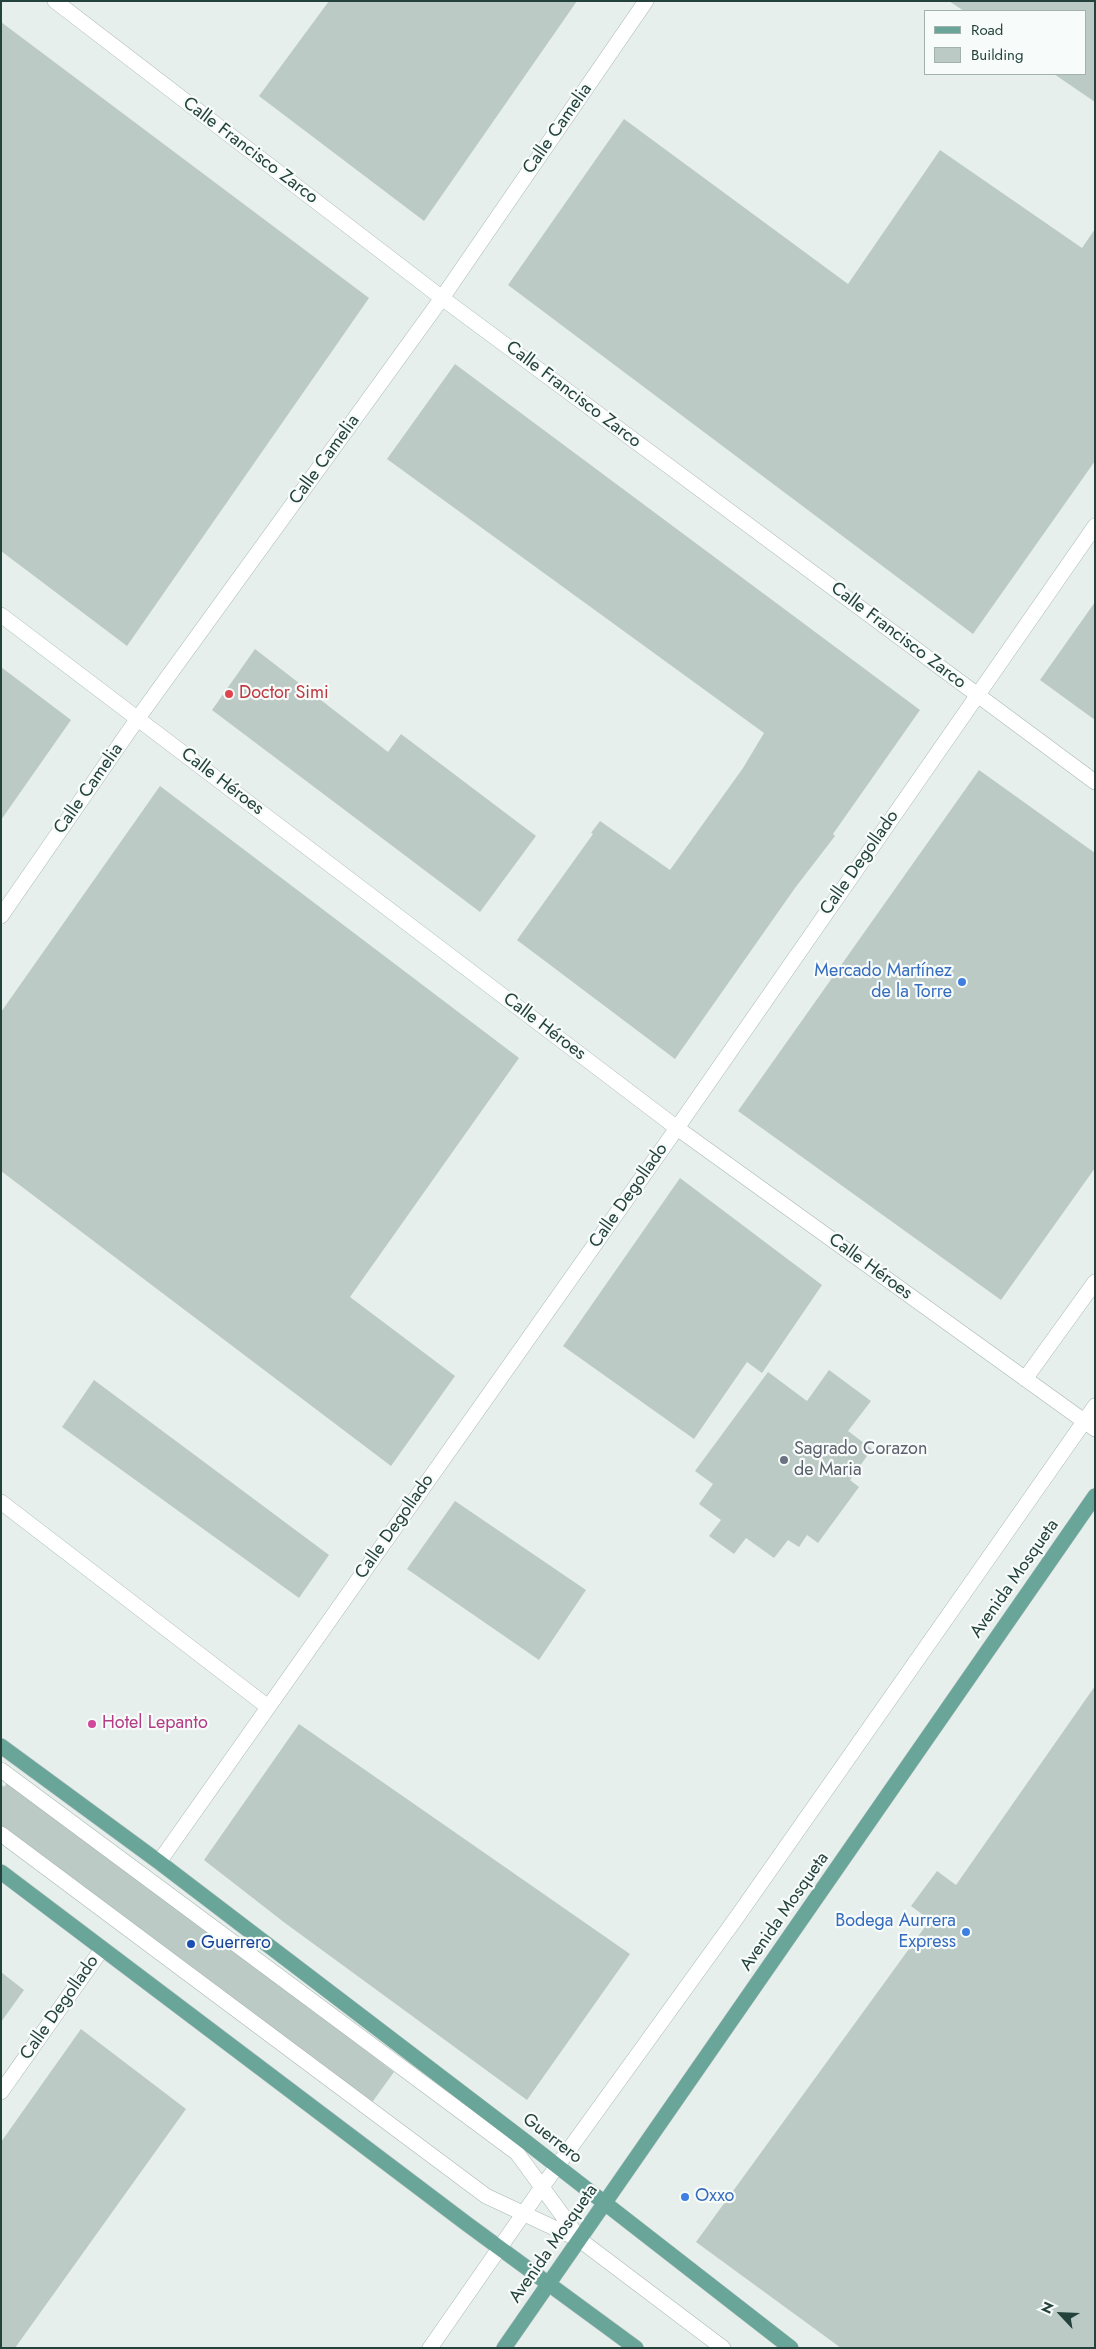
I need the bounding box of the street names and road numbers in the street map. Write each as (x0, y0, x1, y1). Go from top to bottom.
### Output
street label: Calle Camelia (519, 80, 597, 178)
street label: Calle Francisco Zarco (178, 93, 322, 209)
street label: Calle Francisco Zarco (501, 337, 645, 453)
street label: Calle Camelia (285, 411, 365, 509)
street label: Calle Francisco Zarco (826, 578, 970, 694)
street label: Calle Camelia (50, 740, 128, 838)
street label: Calle Héroes (176, 744, 268, 820)
street label: Calle Degollado (816, 807, 904, 919)
street label: Calle Héroes (498, 989, 590, 1065)
street label: Calle Degollado (585, 1140, 673, 1252)
street label: Calle Héroes (824, 1229, 916, 1305)
street label: Calle Degollado (351, 1471, 439, 1583)
street label: Avenida Mosqueta (966, 1515, 1064, 1643)
street label: Avenida Mosqueta (736, 1848, 834, 1976)
street label: Calle Degollado (16, 1952, 104, 2064)
street label: Guerrero (518, 2109, 586, 2169)
street label: Avenida Mosqueta (505, 2180, 603, 2308)

